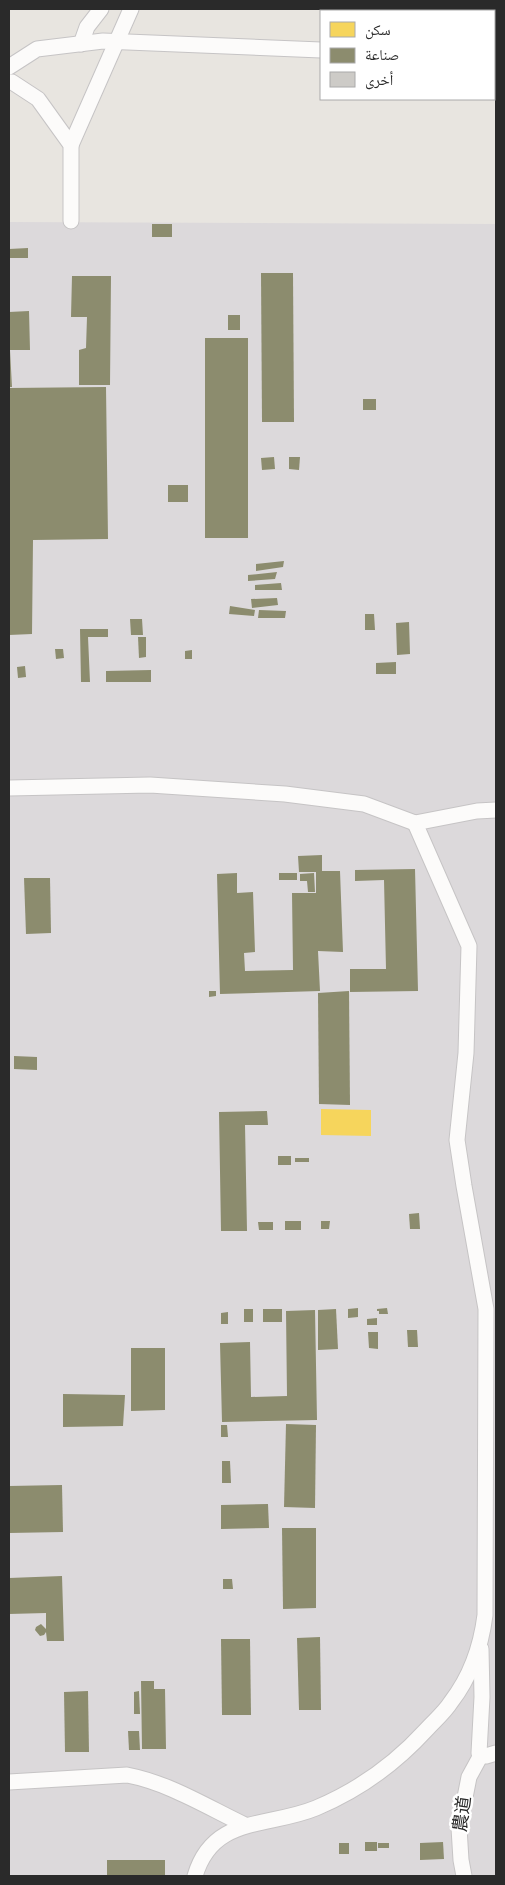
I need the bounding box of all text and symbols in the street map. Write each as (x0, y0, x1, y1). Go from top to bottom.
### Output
legend (320, 10, 495, 100)
text: سكن (365, 23, 391, 40)
text: صناعة (365, 48, 399, 63)
text: أخرى (365, 71, 394, 90)
street label: 農道 (450, 1795, 474, 1833)

